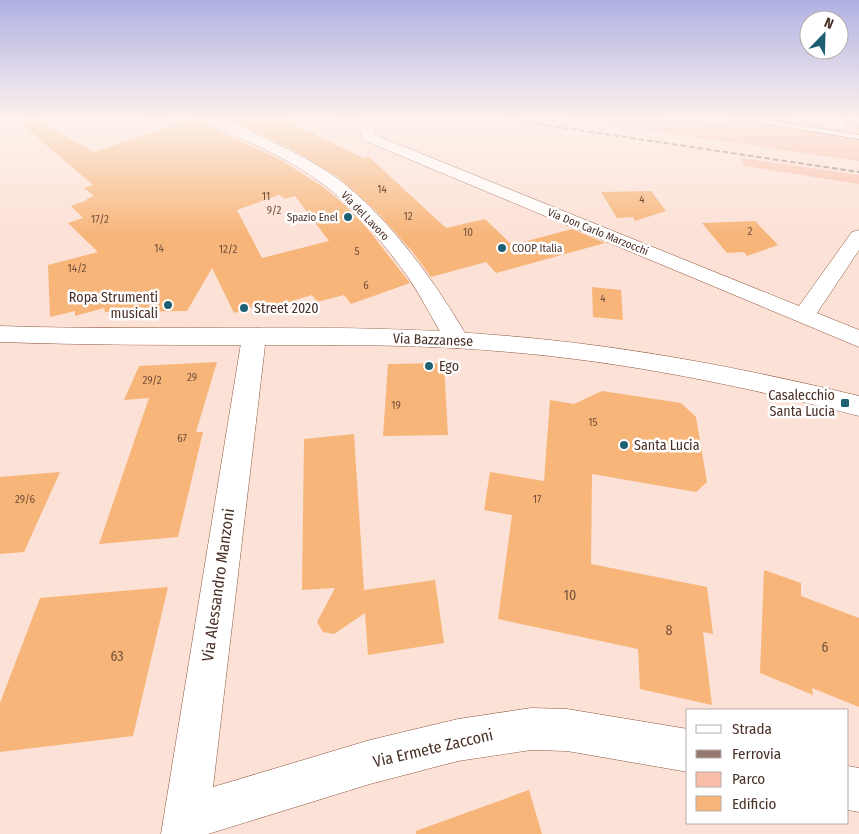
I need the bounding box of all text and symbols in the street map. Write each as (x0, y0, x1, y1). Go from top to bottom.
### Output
north arrow (799, 10, 849, 60)
text: N (822, 14, 836, 33)
house number: 14 (377, 183, 387, 196)
street label: Via del Lavoro (338, 189, 392, 243)
house number: 11 (262, 190, 270, 203)
house number: 4 (639, 193, 645, 206)
house number: 9/2 (267, 204, 281, 217)
street label: Via Don Carlo Marzocchi (546, 206, 651, 258)
house number: 12 (403, 210, 413, 223)
place label: Spazio Enel (287, 211, 338, 224)
marker: Spazio Enel (342, 211, 354, 223)
house number: 17/2 (91, 213, 109, 226)
house number: 2 (748, 225, 753, 238)
house number: 10 (463, 226, 473, 239)
house number: 14 (154, 242, 164, 255)
marker: COOP Italia (496, 242, 508, 254)
place label: COOP Italia (512, 242, 562, 255)
house number: 12/2 (219, 243, 237, 256)
house number: 5 (354, 245, 360, 258)
house number: 14/2 (68, 262, 87, 275)
house number: 6 (363, 279, 369, 292)
place label: Ropa Strumenti musicali (69, 289, 158, 322)
house number: 4 (600, 292, 606, 305)
marker: Ropa Strumenti musicali (162, 299, 174, 311)
place label: Street 2020 (254, 300, 319, 317)
marker: Street 2020 (238, 302, 250, 314)
street label: Via Bazzanese (393, 330, 473, 350)
place label: Ego (439, 358, 459, 375)
marker: Ego (423, 360, 435, 372)
house number: 29 (187, 371, 197, 384)
house number: 29/2 (142, 374, 162, 387)
place label: Casalecchio Santa Lucia (768, 387, 835, 420)
marker: Casalecchio Santa Lucia (839, 397, 851, 409)
house number: 19 (391, 399, 401, 412)
house number: 15 (588, 416, 598, 429)
house number: 67 (177, 432, 187, 445)
place label: Santa Lucia (634, 437, 700, 454)
marker: Santa Lucia (618, 439, 630, 451)
house number: 29/6 (15, 493, 36, 506)
house number: 17 (533, 493, 542, 506)
street label: Via Alessandro Manzoni (198, 507, 238, 663)
house number: 10 (564, 587, 576, 604)
house number: 8 (666, 622, 673, 639)
house number: 6 (822, 639, 829, 656)
house number: 63 (110, 648, 124, 665)
legend (686, 709, 849, 824)
text: Strada (732, 720, 772, 738)
street label: Via Ermete Zacconi (371, 725, 495, 771)
text: Ferrovia (732, 745, 781, 763)
text: Parco (732, 770, 765, 788)
text: Edificio (732, 795, 777, 813)

